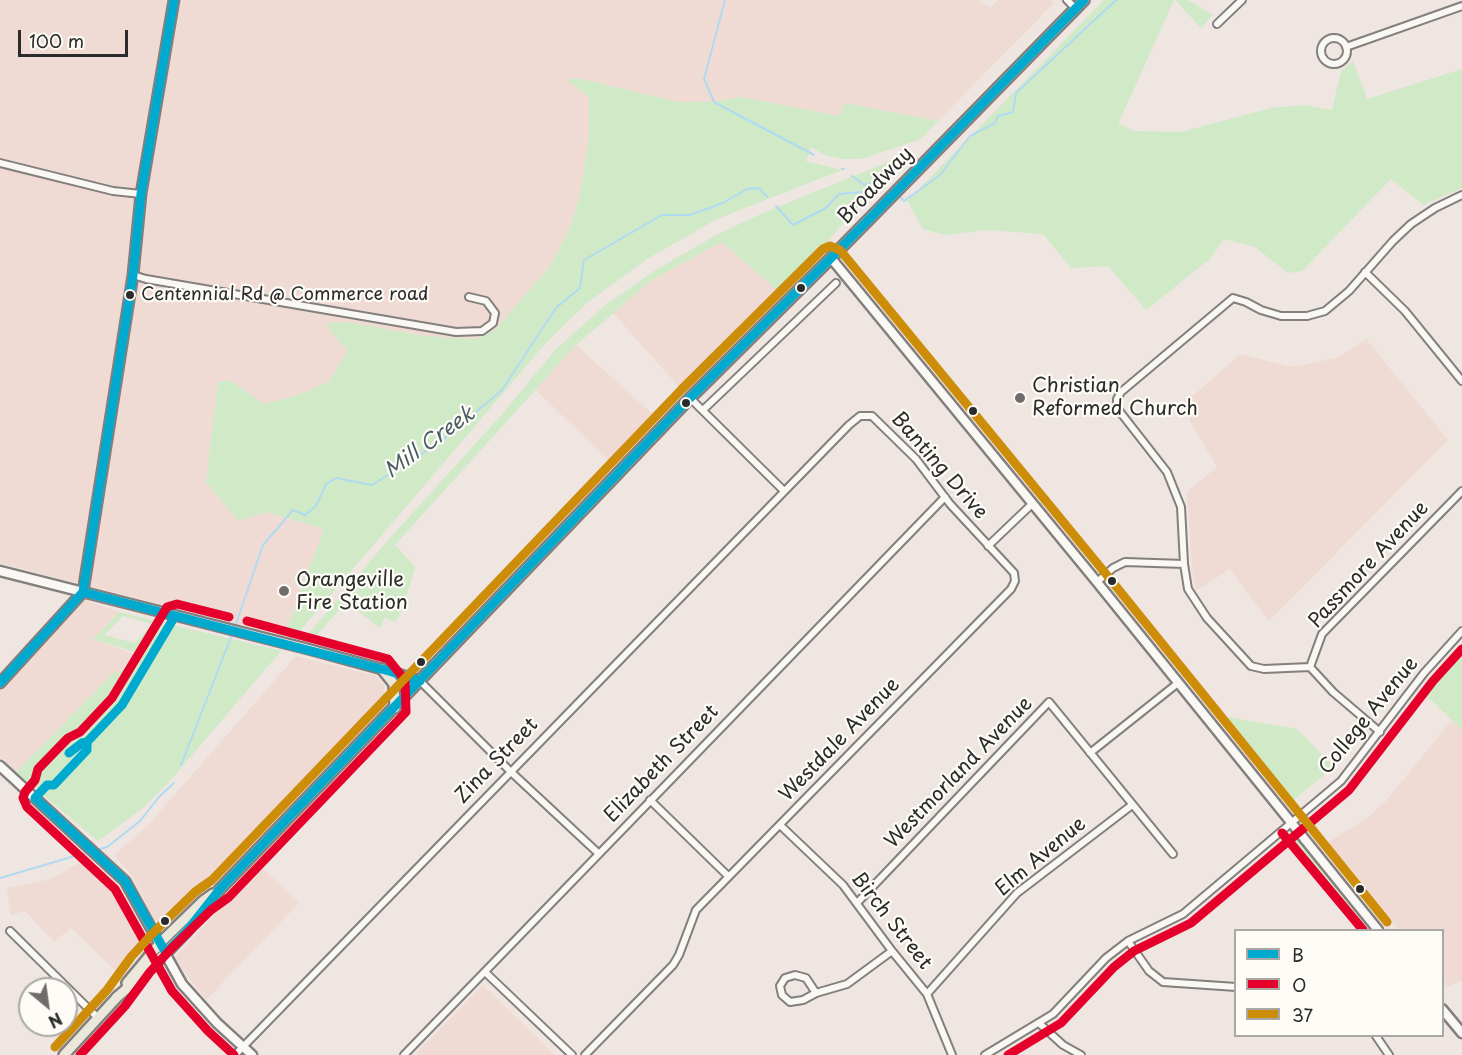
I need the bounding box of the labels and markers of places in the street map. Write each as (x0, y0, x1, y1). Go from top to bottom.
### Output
unlabelled marker (795, 282, 807, 294)
place label: Centennial Rd @ Commerce road (141, 284, 429, 306)
marker: Centennial Rd @ Commerce road (124, 289, 136, 301)
place label: Christian Reformed Church (1032, 374, 1198, 421)
marker: Christian Reformed Church (1013, 391, 1027, 405)
unlabelled marker (680, 397, 692, 409)
unlabelled marker (967, 405, 979, 417)
place label: Orangeville Fire Station (296, 568, 408, 615)
unlabelled marker (1106, 575, 1118, 587)
marker: Orangeville Fire Station (277, 584, 291, 598)
unlabelled marker (415, 656, 427, 668)
unlabelled marker (1354, 883, 1366, 895)
unlabelled marker (159, 915, 171, 927)

